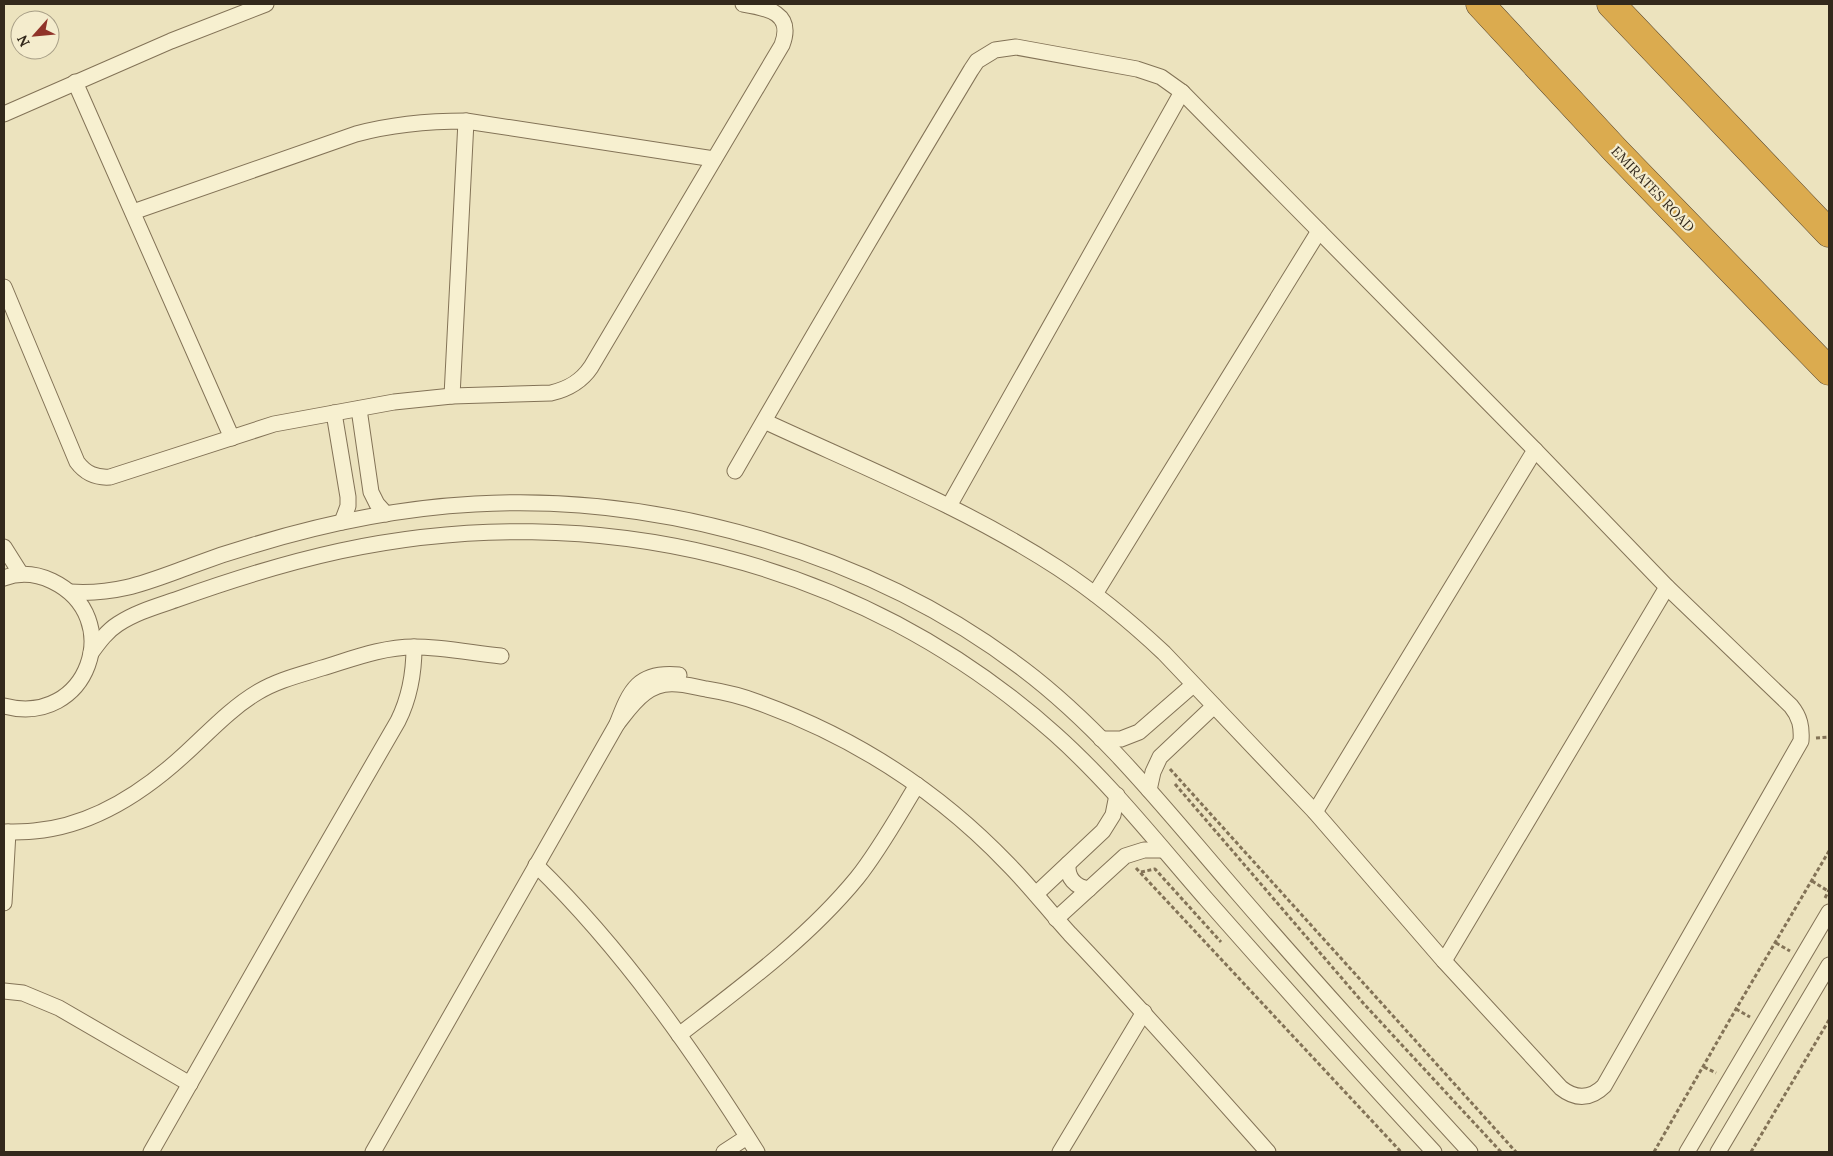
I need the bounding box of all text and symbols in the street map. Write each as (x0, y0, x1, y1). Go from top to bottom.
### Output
north arrow (10, 10, 60, 60)
text: N (13, 32, 34, 50)
street label: EMIRATES ROAD (1607, 142, 1699, 236)

